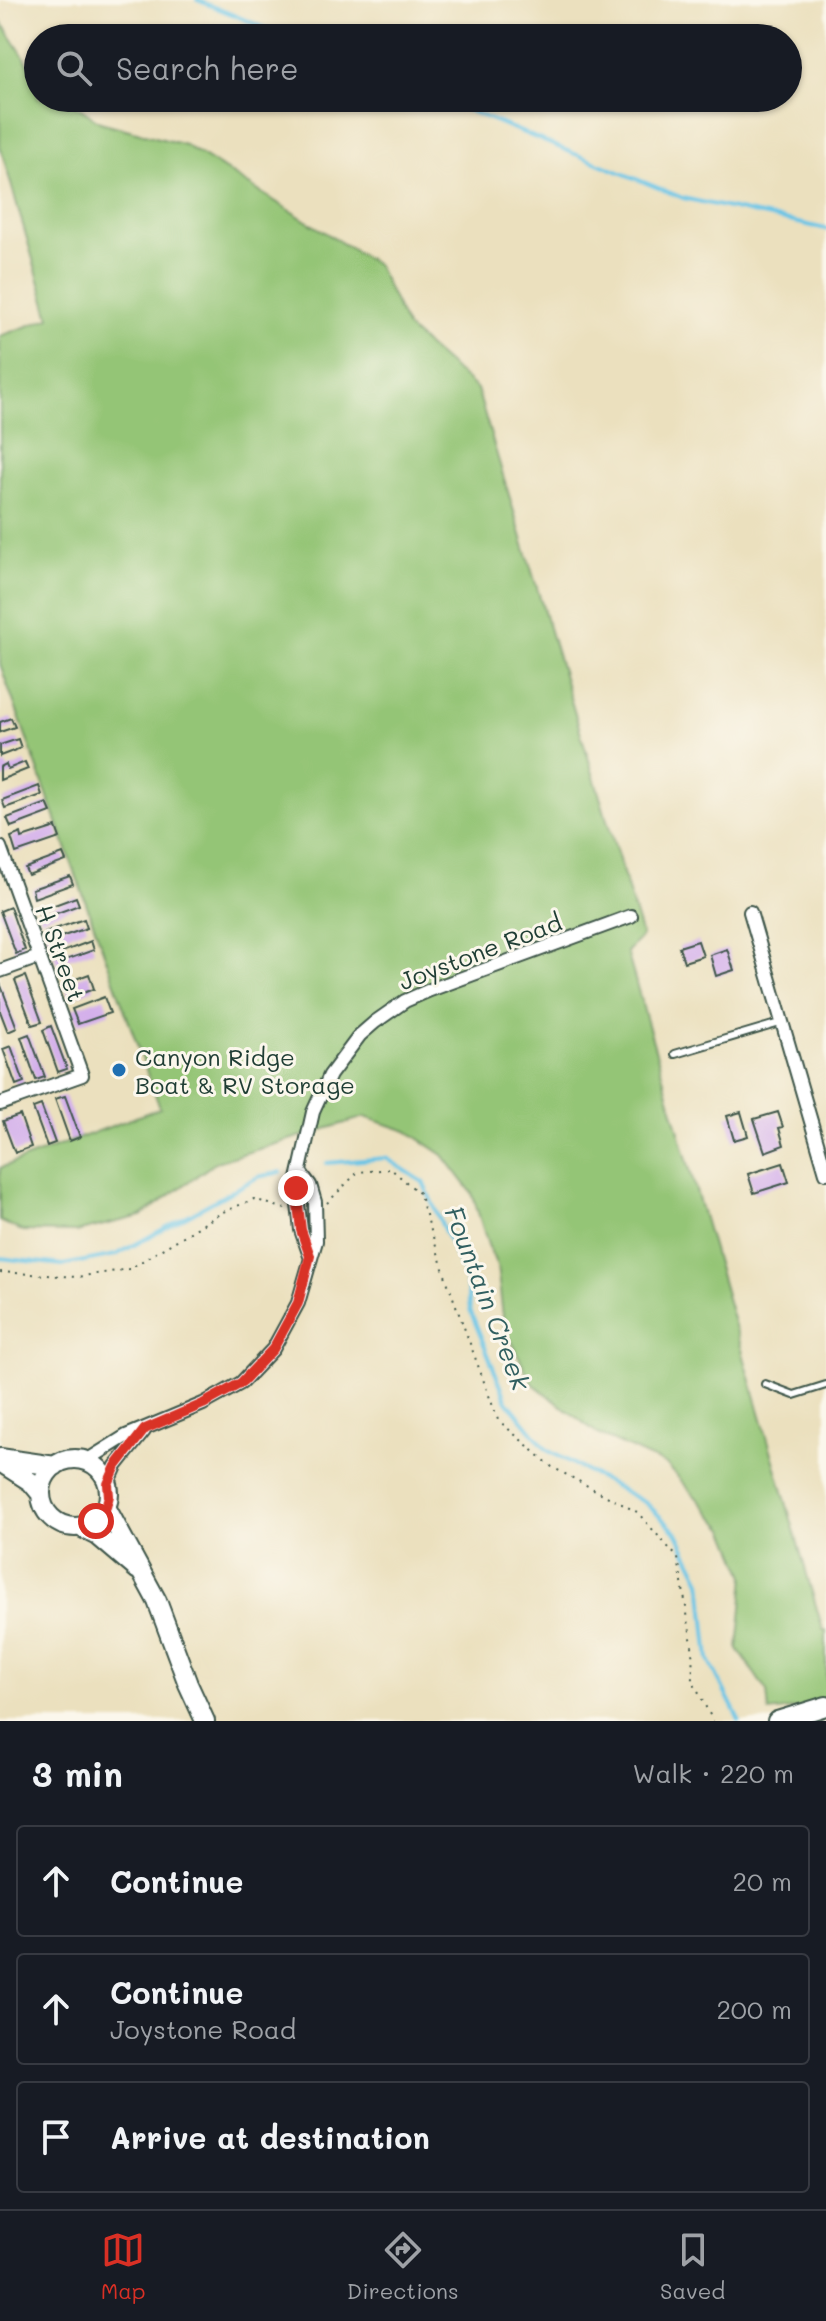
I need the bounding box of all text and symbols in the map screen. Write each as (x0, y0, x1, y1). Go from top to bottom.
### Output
search box (24, 24, 802, 112)
icon: search (52, 46, 96, 90)
text: Search here (116, 48, 299, 88)
street label: H Street (29, 900, 93, 1006)
street label: Joystone Road (394, 906, 566, 996)
place label: Canyon Ridge Boat & RV Storage (135, 1041, 355, 1100)
marker: Canyon Ridge Boat & RV Storage (110, 1061, 128, 1079)
route end (278, 1170, 314, 1206)
water label: Fountain Creek (437, 1201, 539, 1396)
route start (78, 1503, 114, 1539)
text: 3 min (32, 1751, 123, 1796)
text: Walk · 220 m (633, 1756, 794, 1790)
icon: ahead (34, 1859, 78, 1903)
text: Continue (110, 1861, 243, 1901)
text: 20 m (732, 1864, 792, 1898)
text: Continue (110, 1972, 243, 2012)
icon: ahead (34, 1987, 78, 2031)
text: 200 m (716, 1992, 792, 2026)
text: Joystone Road (110, 2012, 296, 2046)
icon: arrive (34, 2115, 78, 2159)
text: Arrive at destination (110, 2117, 430, 2157)
tab: Map (101, 2228, 146, 2305)
tab: Directions (347, 2228, 459, 2305)
tab: Saved (660, 2228, 725, 2305)

